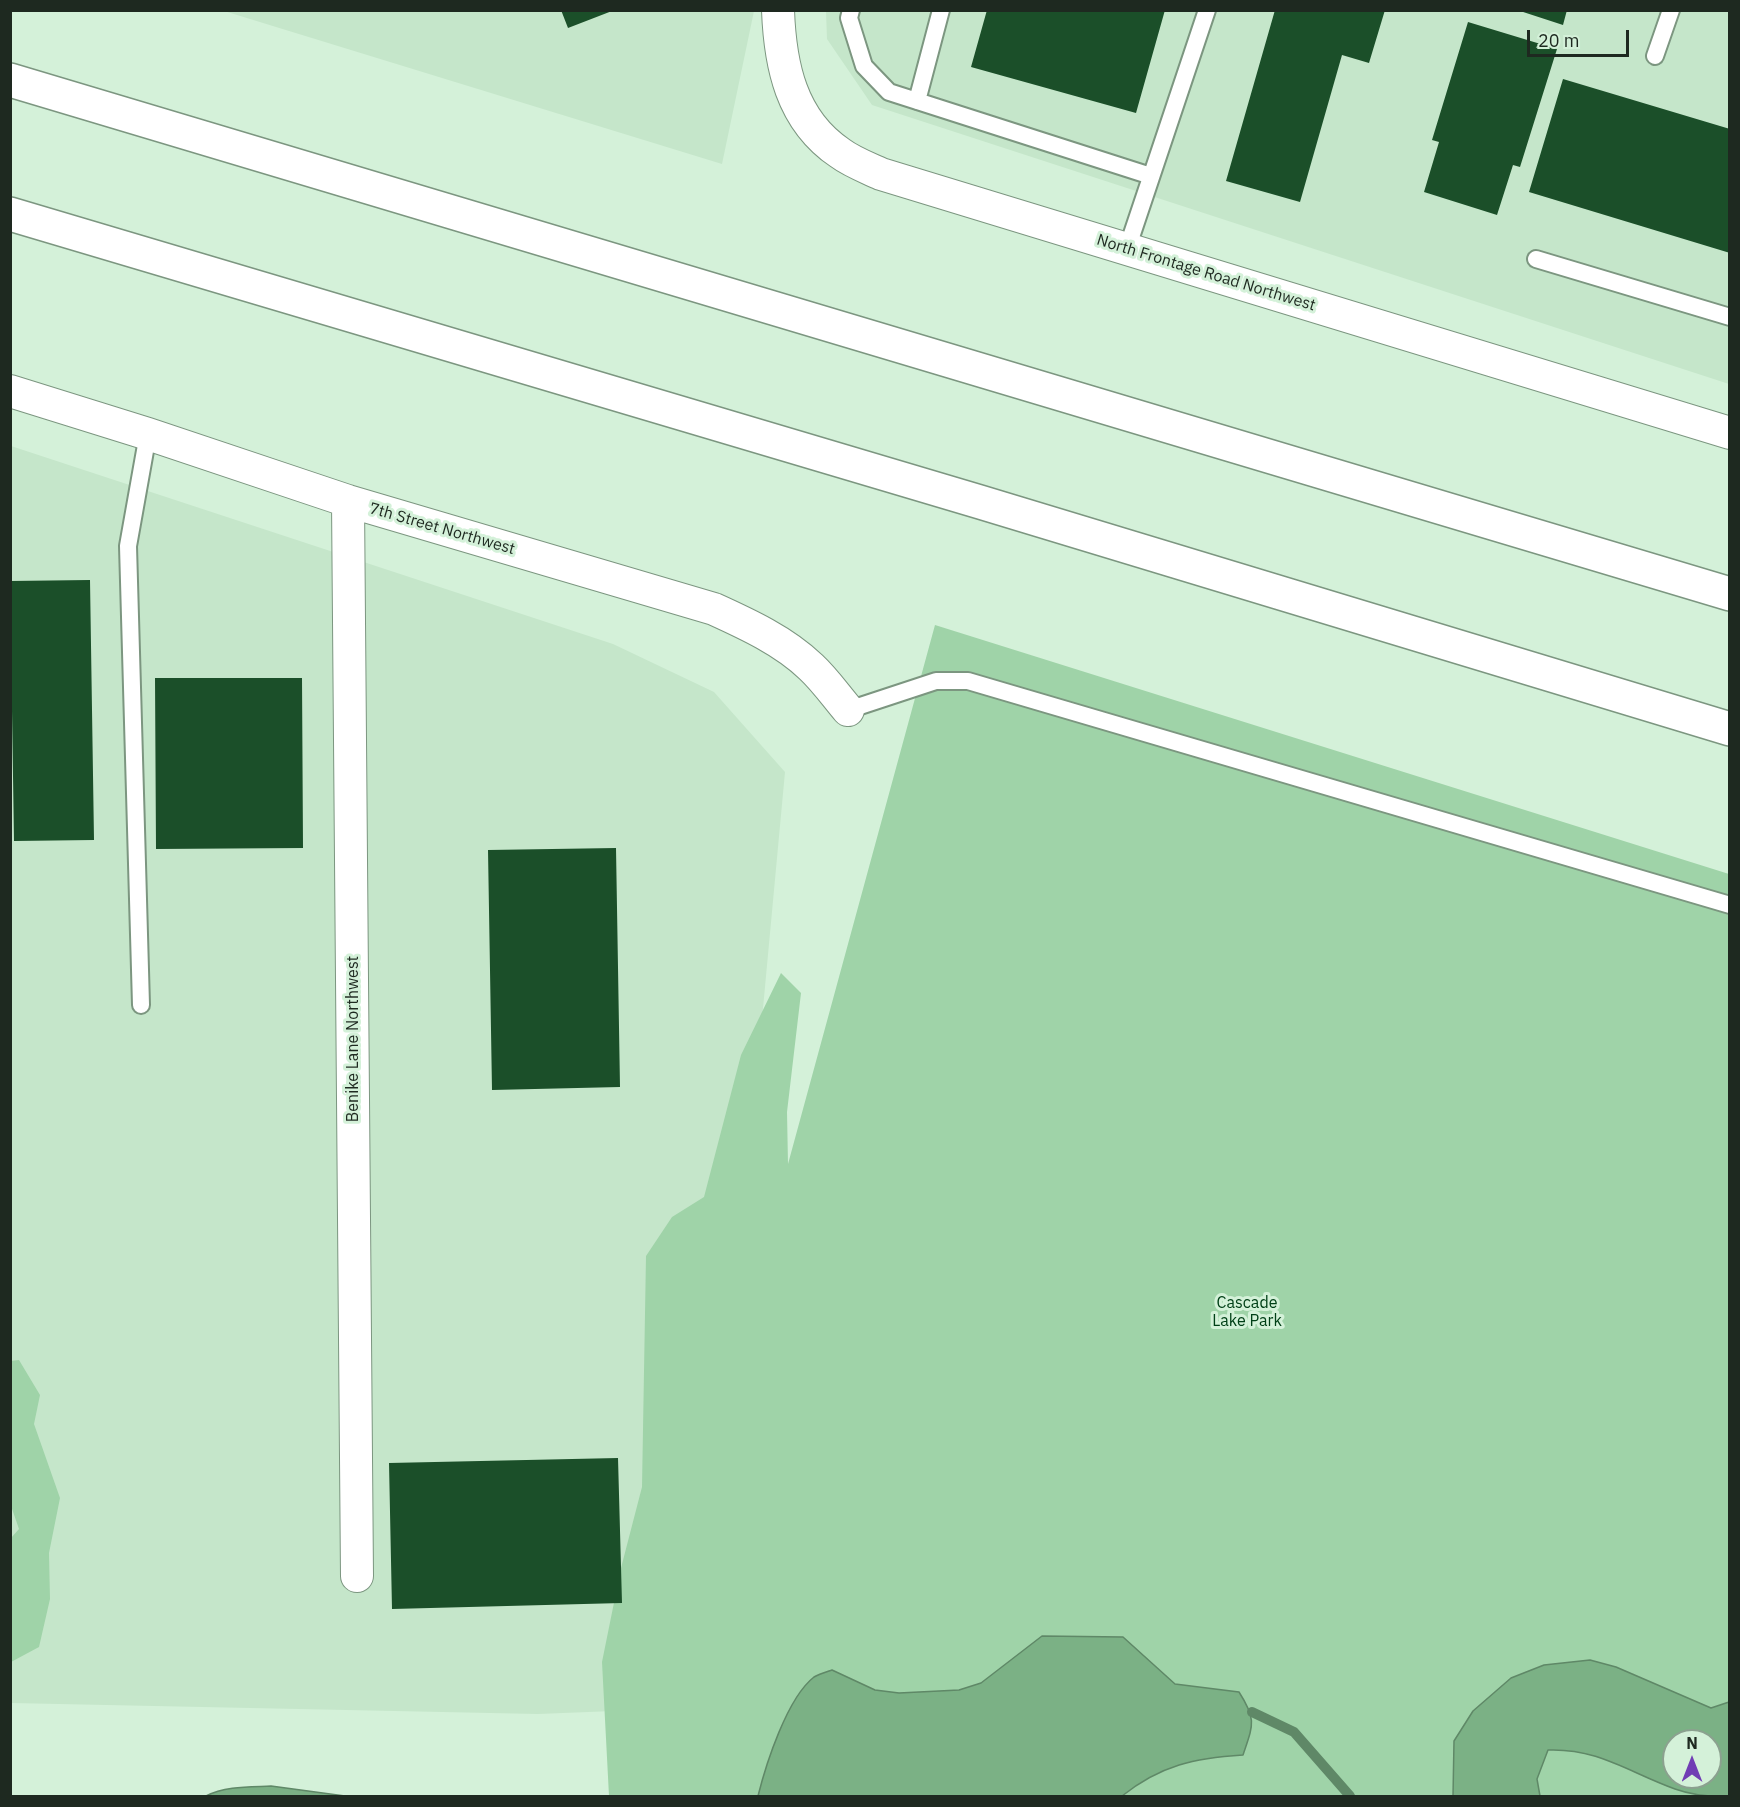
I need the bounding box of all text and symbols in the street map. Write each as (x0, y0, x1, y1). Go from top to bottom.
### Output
scale bar (1530, 18, 1632, 56)
text: 20 m (1538, 29, 1580, 52)
street label: North Frontage Road Northwest (1094, 231, 1318, 315)
street label: 7th Street Northwest (367, 499, 517, 559)
street label: Benike Lane Northwest (343, 956, 363, 1122)
park label: Cascade Lake Park (1212, 1293, 1282, 1331)
north arrow (1662, 1729, 1722, 1789)
text: N (1686, 1733, 1698, 1753)

